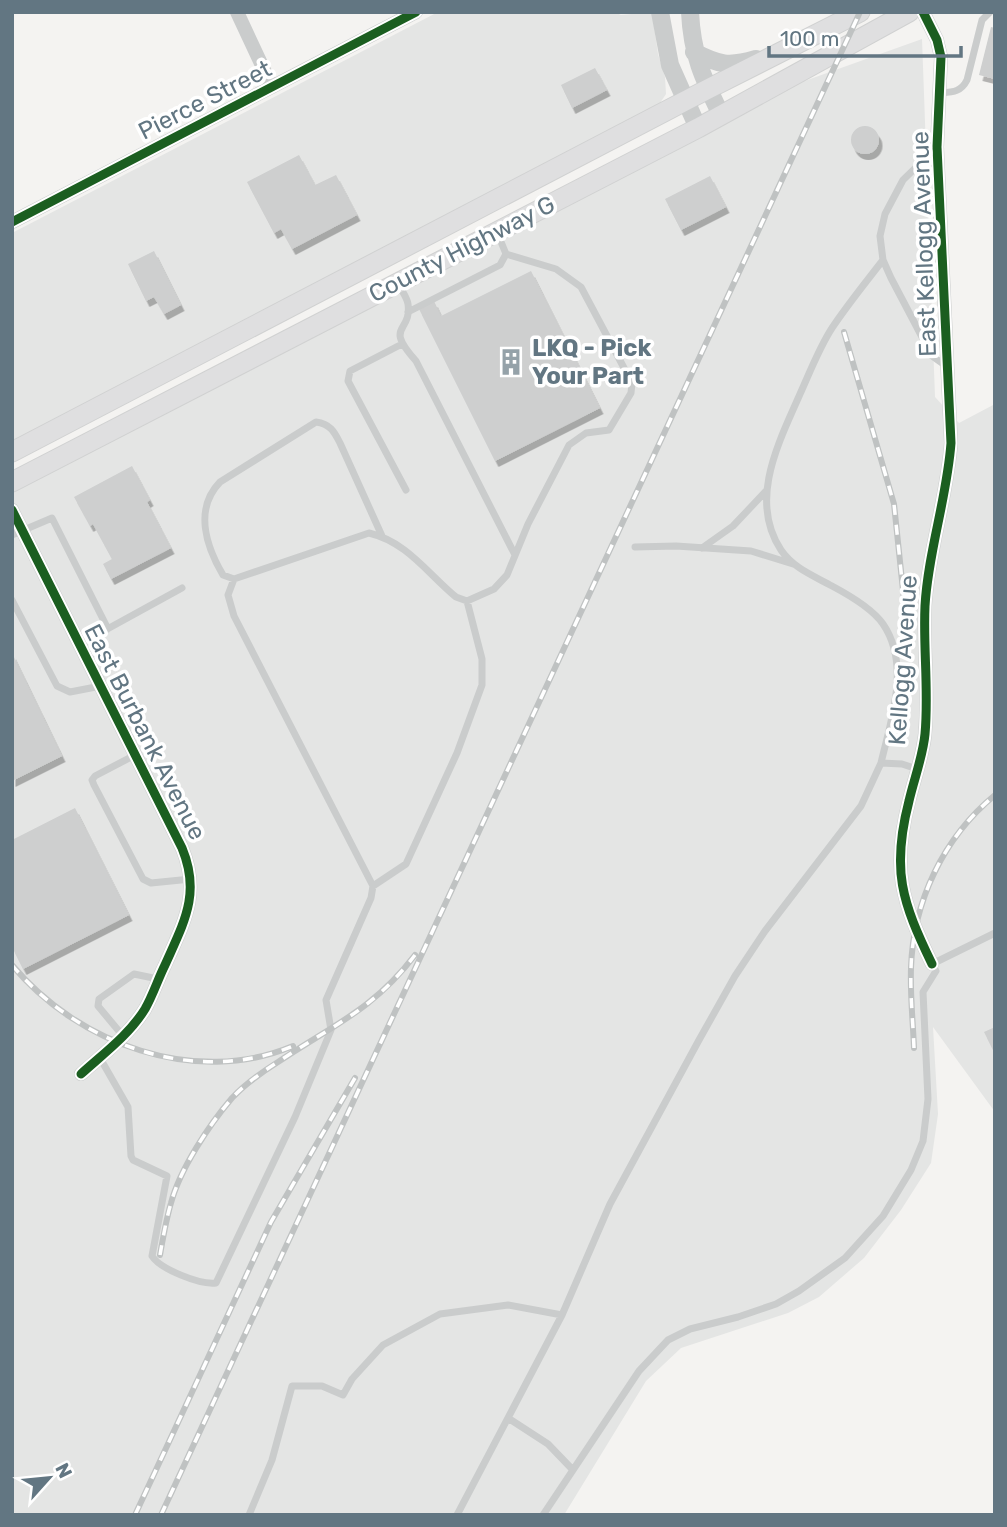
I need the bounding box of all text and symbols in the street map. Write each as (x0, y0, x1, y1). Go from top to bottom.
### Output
scale bar (769, 14, 962, 58)
text: 100 m (780, 26, 839, 51)
street label: Pierce Street (134, 54, 276, 146)
street label: East Kellogg Avenue (906, 131, 942, 357)
street label: County Highway G (364, 190, 560, 308)
place label: LKQ - Pick Your Part (532, 334, 651, 390)
building icon: LKQ - Pick Your Part (496, 347, 526, 377)
street label: Kellogg Avenue (883, 574, 923, 746)
street label: East Burbank Avenue (78, 619, 212, 845)
north arrow (14, 1443, 84, 1513)
text: N (50, 1459, 77, 1482)

